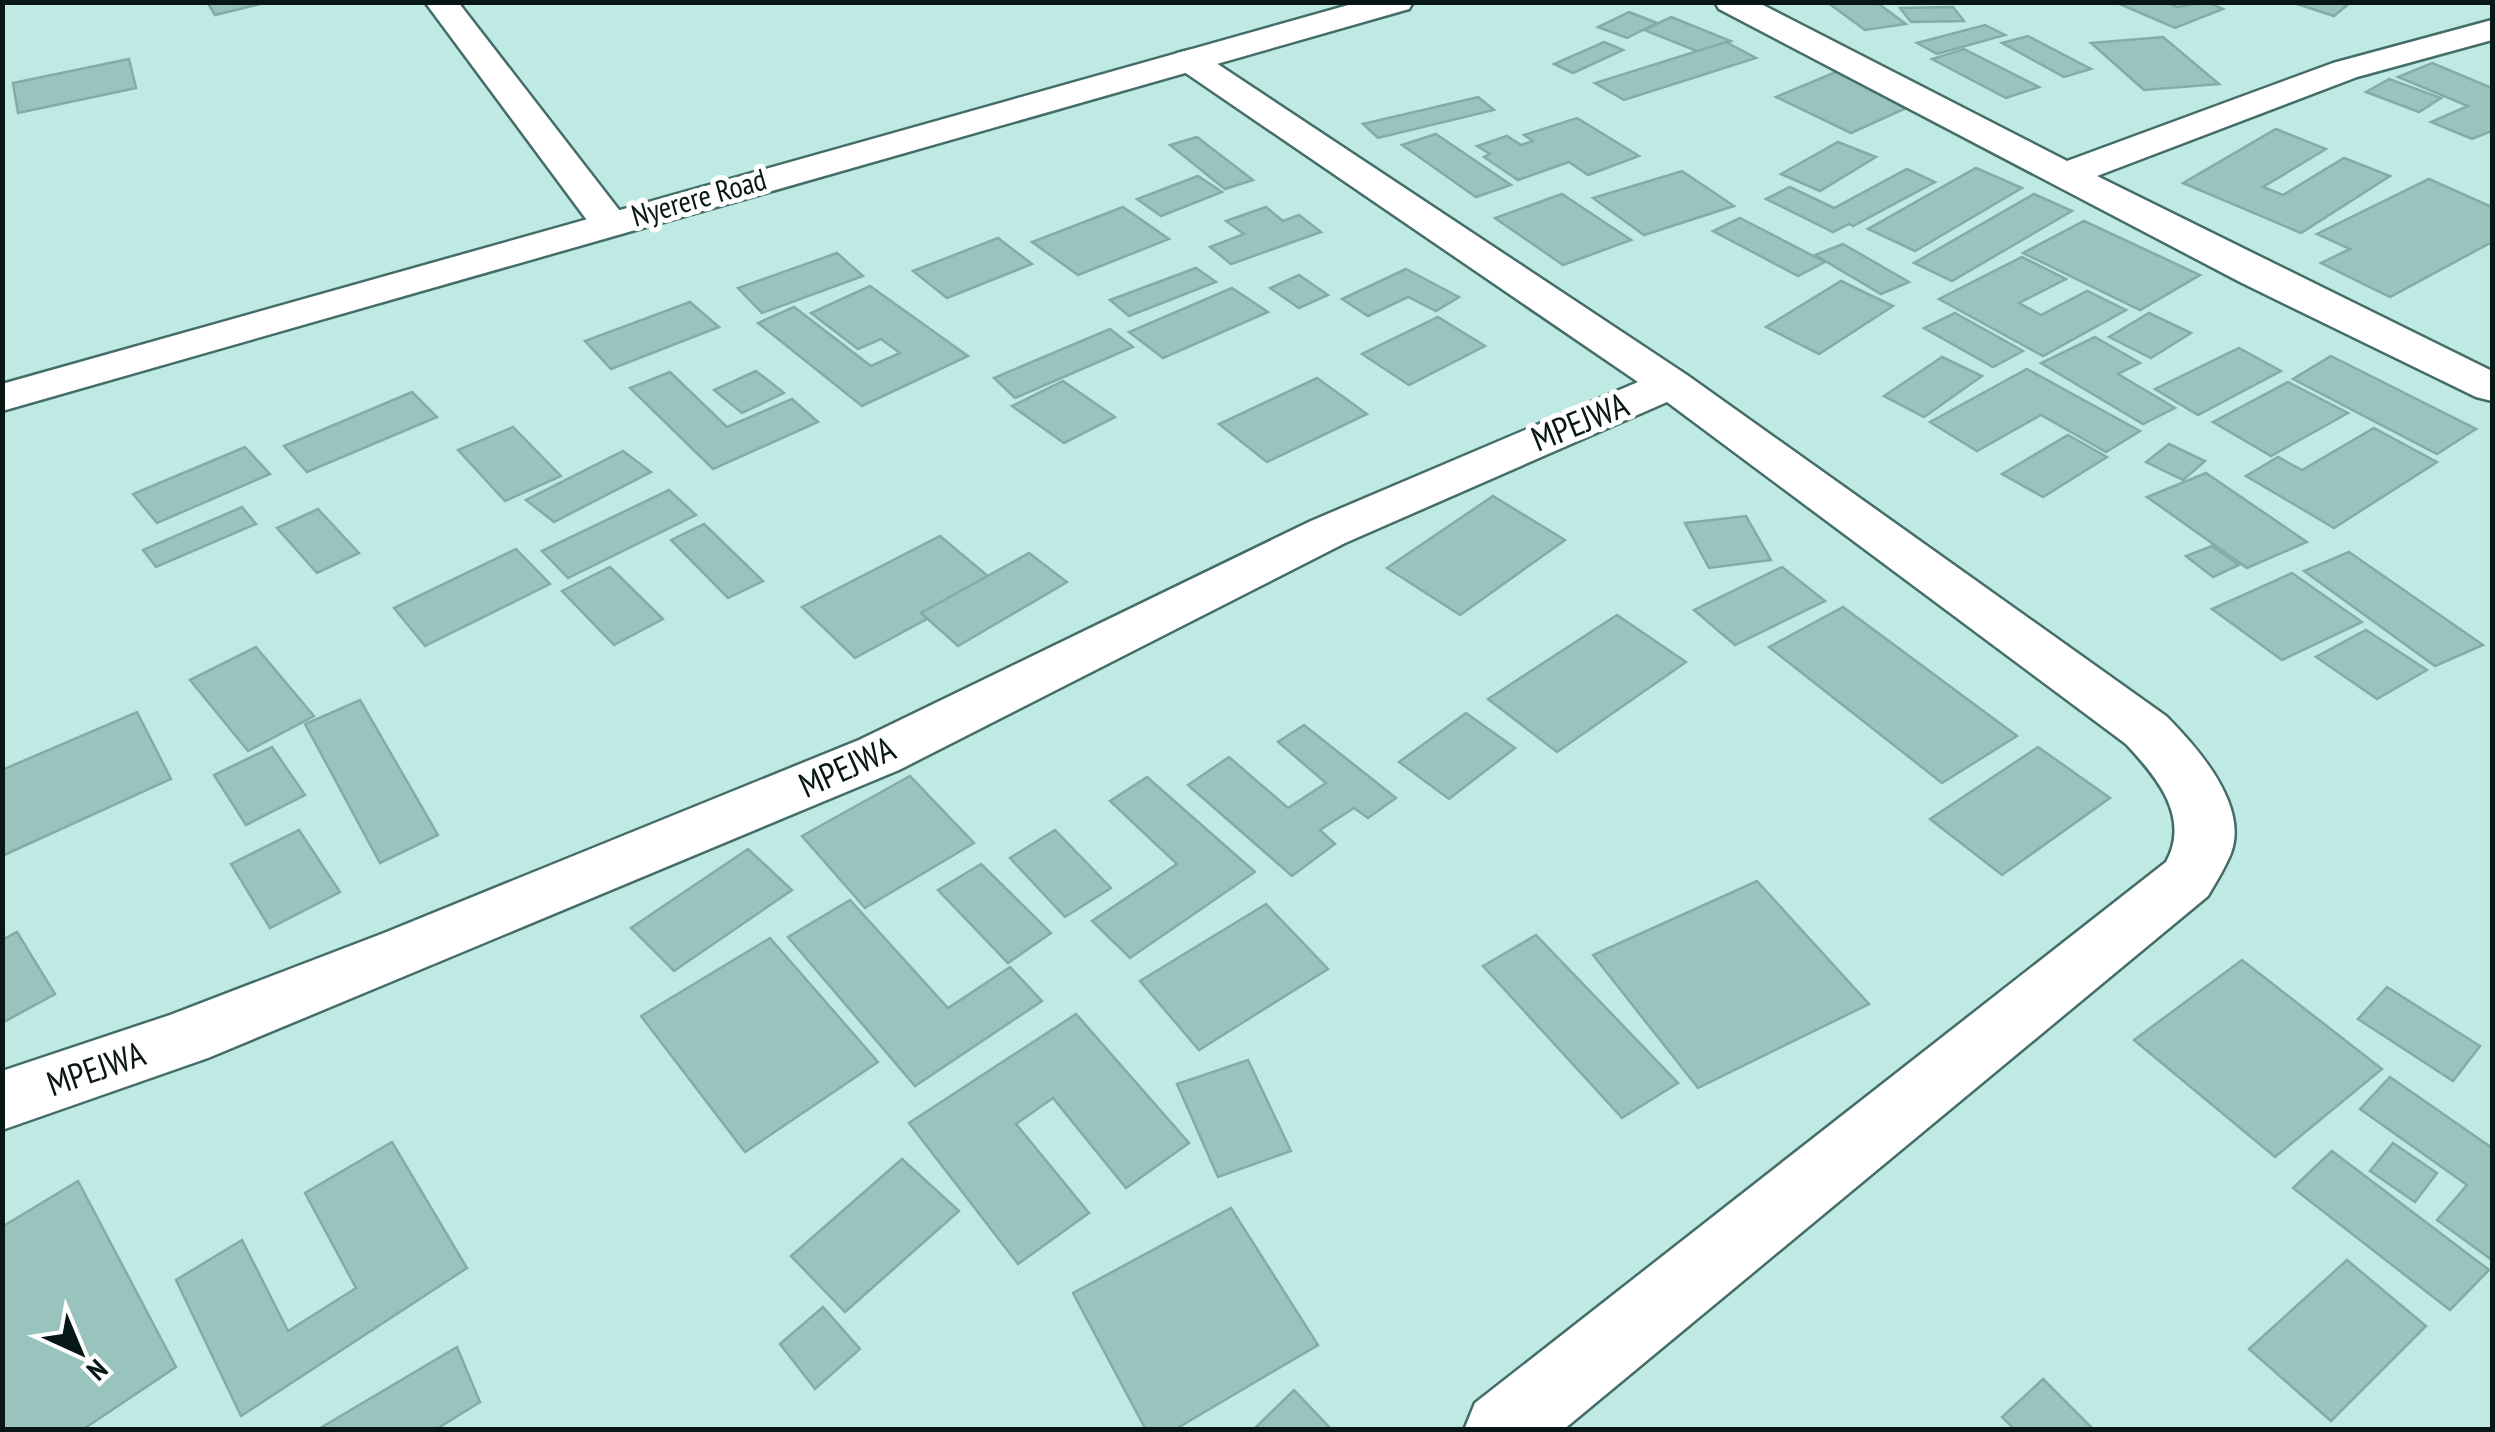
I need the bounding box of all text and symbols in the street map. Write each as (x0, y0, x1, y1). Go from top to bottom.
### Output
street label: Nyerere Road (627, 159, 771, 234)
street label: MPEJWA (1524, 381, 1635, 461)
street label: MPEJWA (791, 724, 902, 808)
street label: MPEJWA (41, 1030, 151, 1106)
north arrow (30, 1302, 130, 1402)
text: N (79, 1352, 116, 1389)

